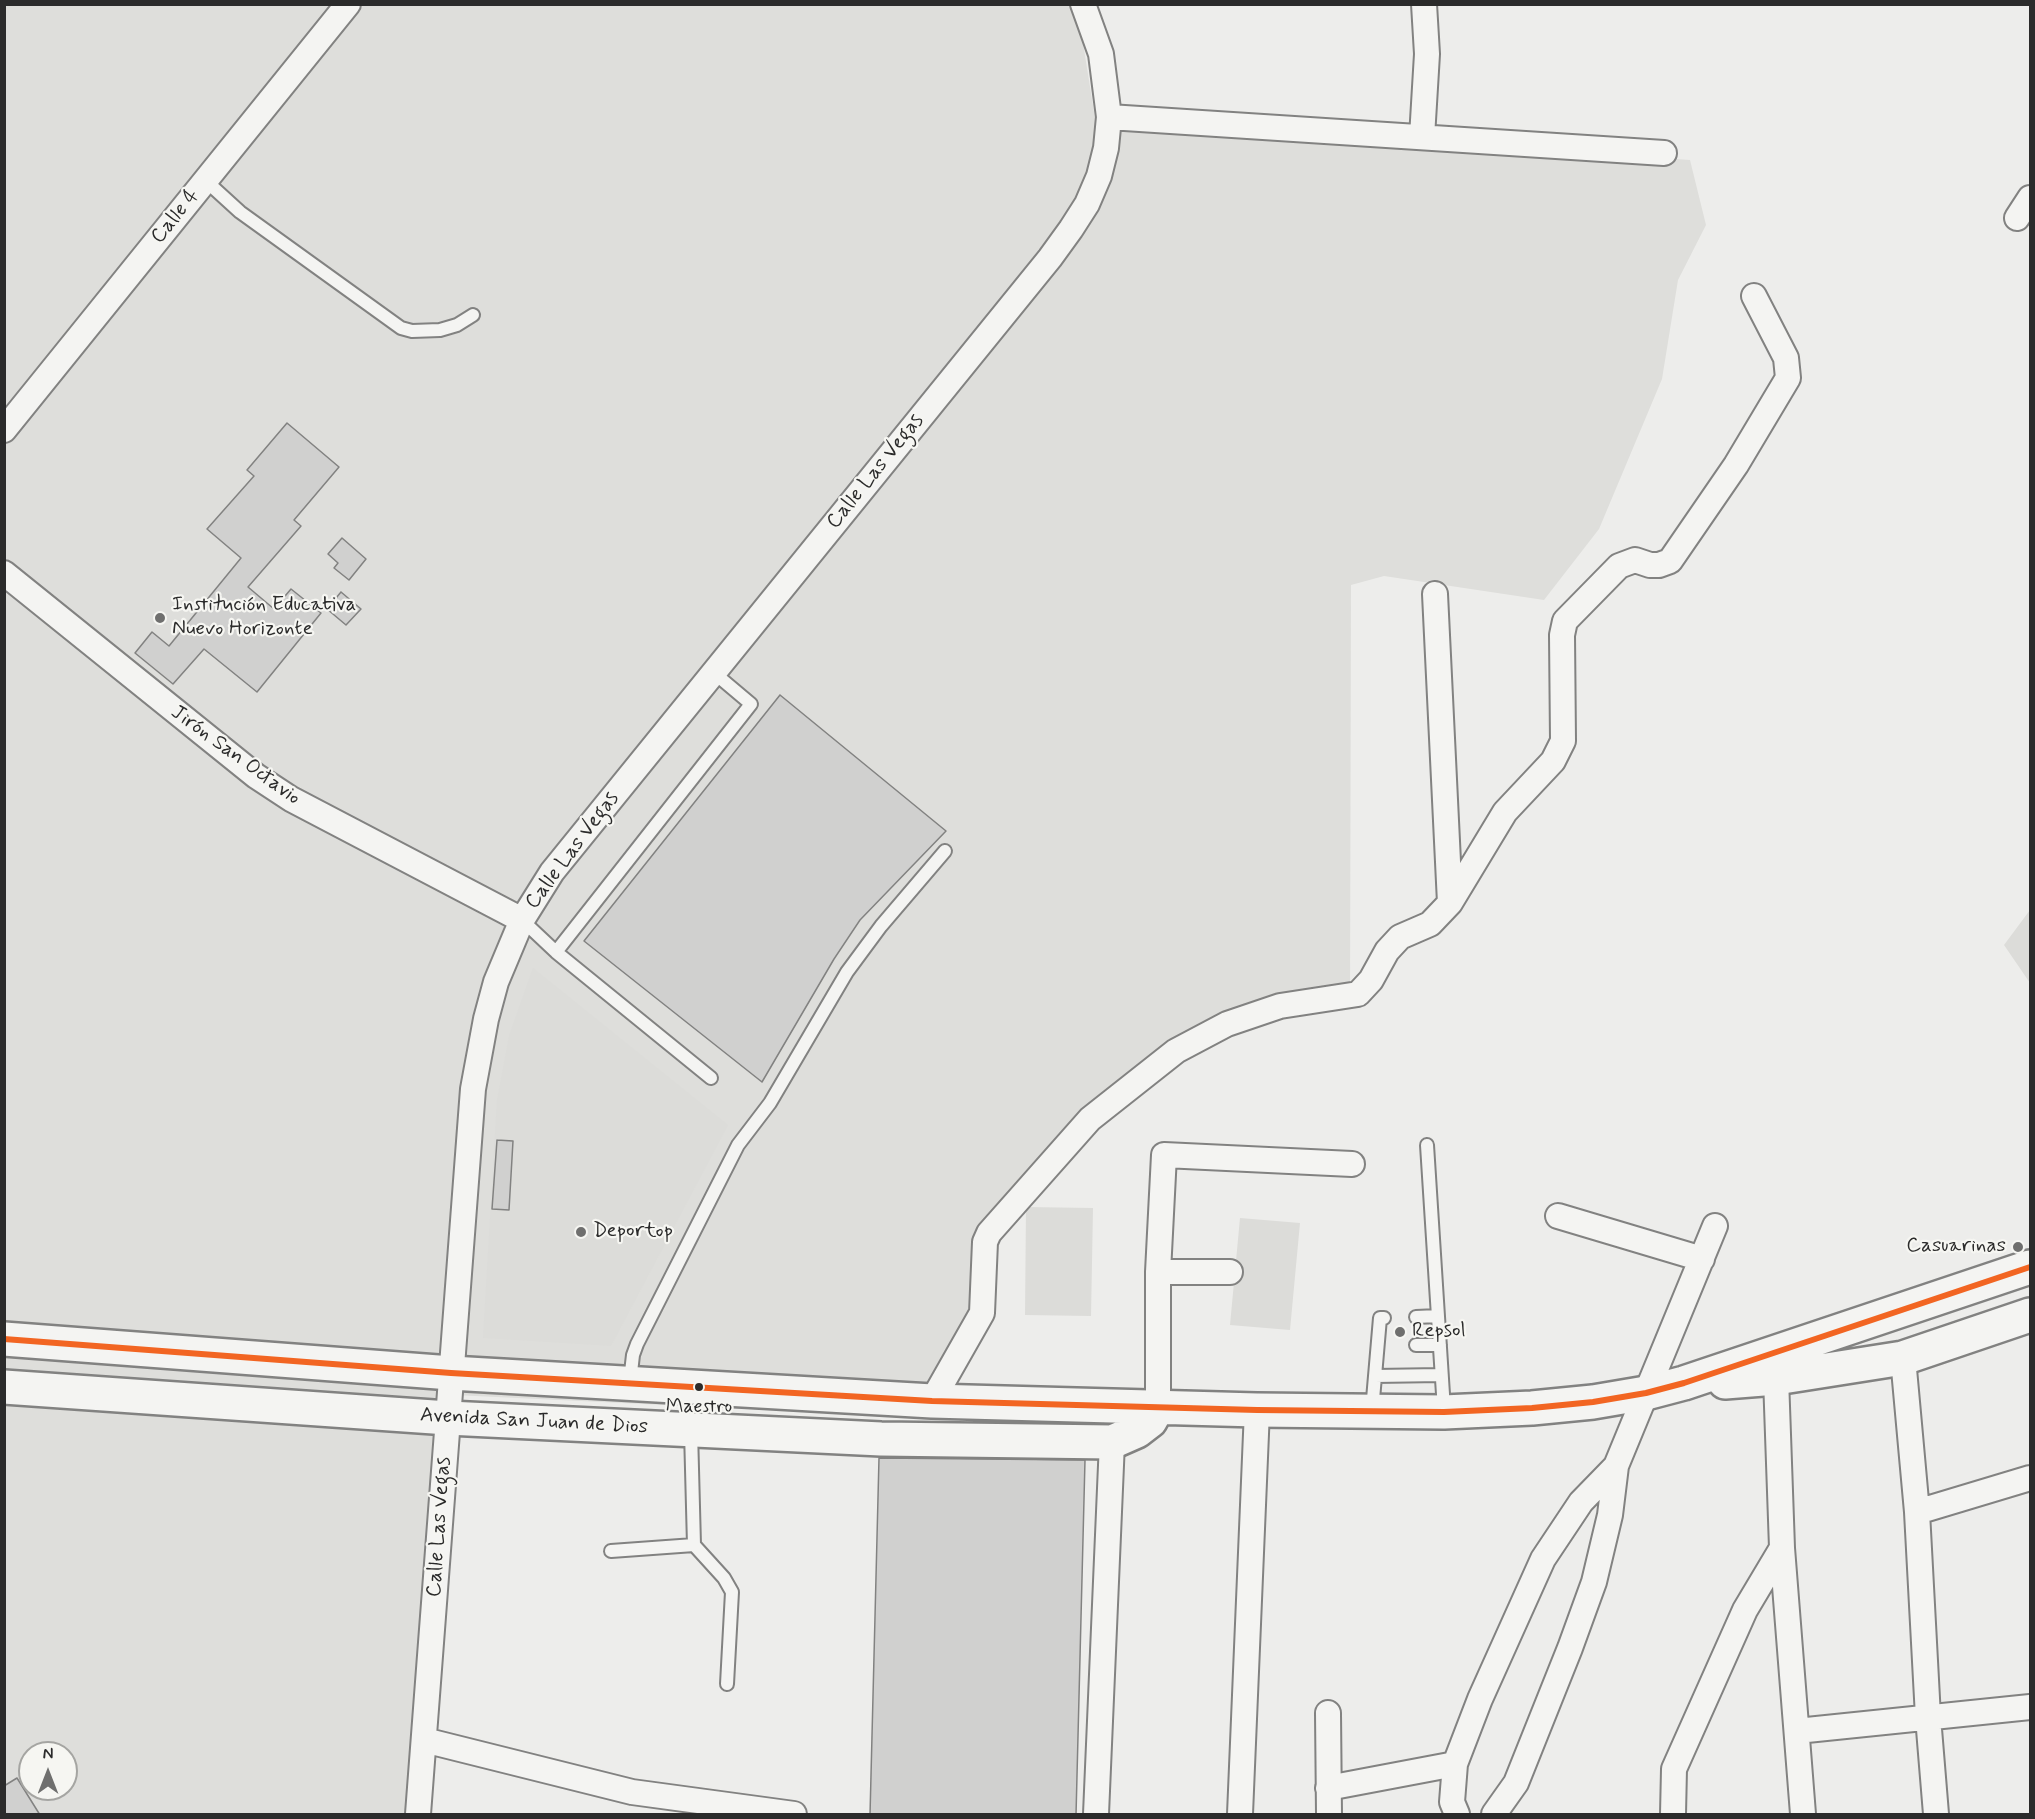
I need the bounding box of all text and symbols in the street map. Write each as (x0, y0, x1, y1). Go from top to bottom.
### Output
street label: Calle 4 (146, 185, 206, 249)
street label: Calle Las Vegas (822, 409, 930, 535)
place label: Institución Educativa Nuevo Horizonte (172, 593, 356, 643)
marker: Institución Educativa Nuevo Horizonte (153, 611, 167, 625)
street label: Jirón San Octavio (165, 701, 305, 811)
street label: Calle Las Vegas (521, 787, 625, 915)
place label: Deportop (593, 1219, 673, 1245)
marker: Deportop (574, 1225, 588, 1239)
place label: Casuarinas (1906, 1234, 2006, 1260)
marker: Casuarinas (2011, 1240, 2025, 1254)
place label: Repsol (1412, 1319, 1466, 1345)
marker: Repsol (1393, 1325, 1407, 1339)
marker: Maestro (693, 1381, 705, 1393)
place label: Maestro (666, 1396, 732, 1420)
street label: Avenida San Juan de Dios (419, 1403, 649, 1441)
street label: Calle Las Vegas (423, 1456, 457, 1598)
north arrow (18, 1741, 78, 1801)
text: N (43, 1744, 53, 1765)

